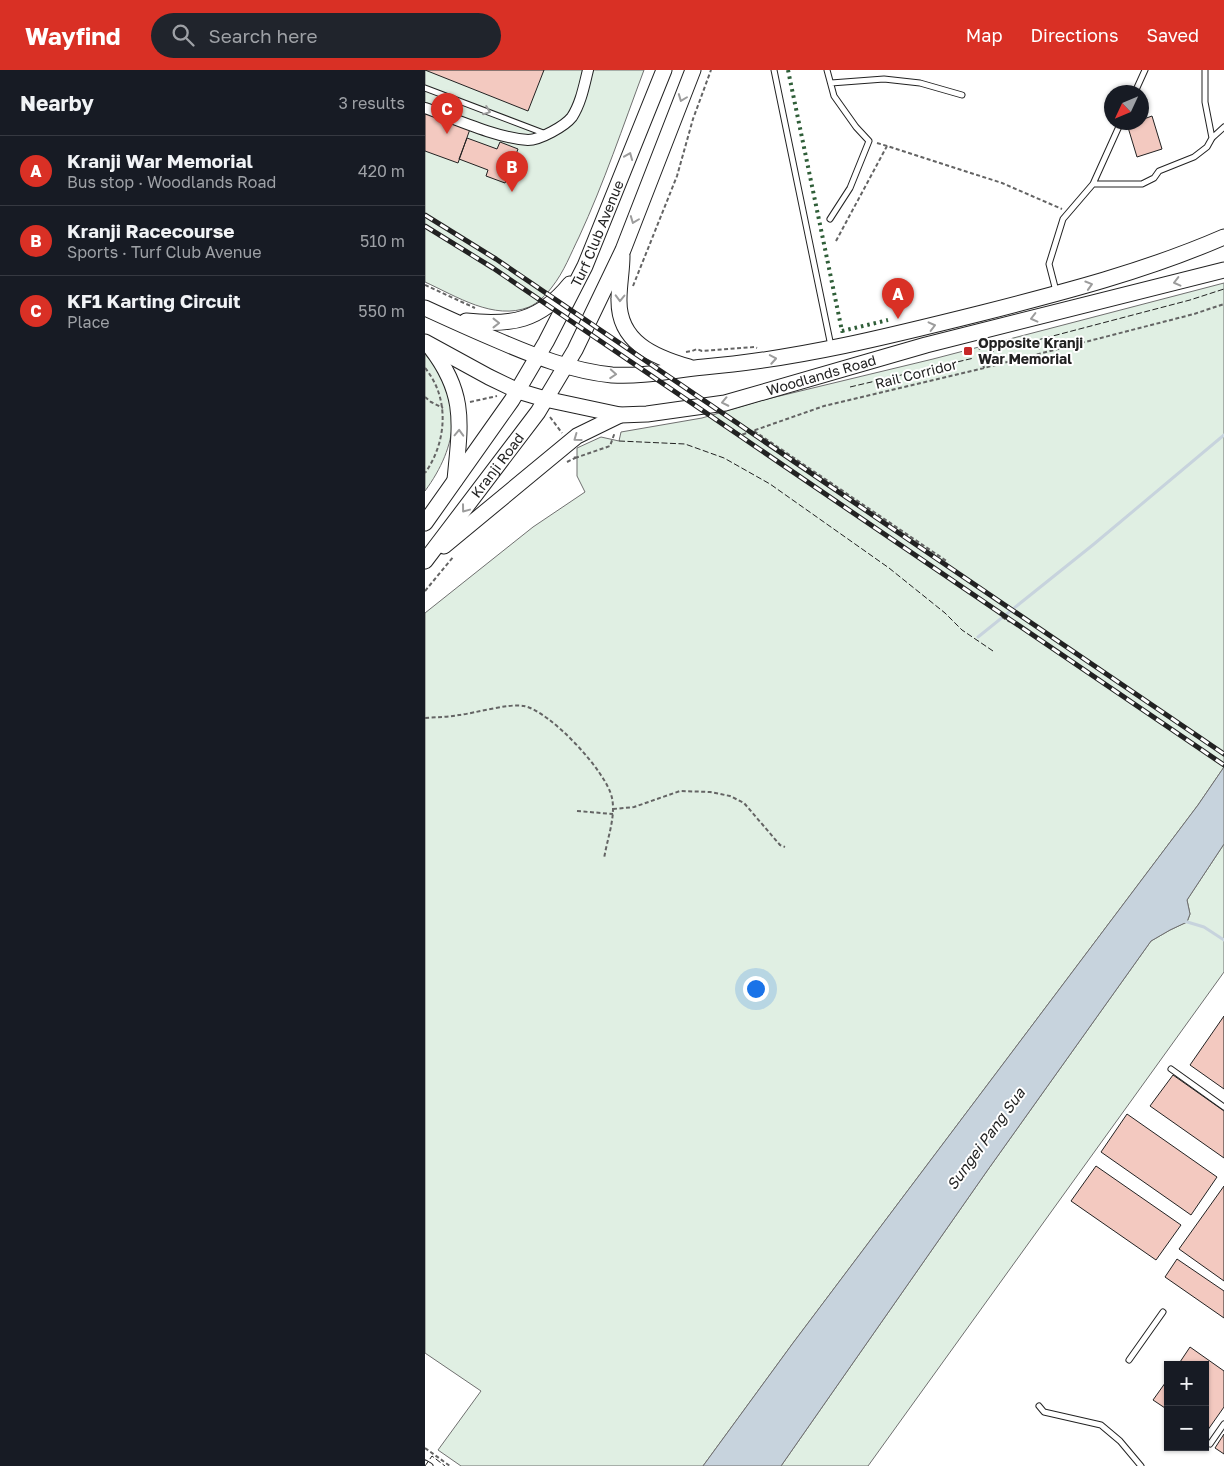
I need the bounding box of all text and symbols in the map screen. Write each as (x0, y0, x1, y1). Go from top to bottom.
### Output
search box (151, 13, 501, 58)
text: Wayfind (25, 21, 121, 50)
icon: search (169, 21, 197, 49)
text: Search here (209, 24, 317, 47)
text: Map (966, 24, 1002, 46)
text: Directions (1030, 24, 1118, 46)
text: Saved (1146, 24, 1199, 46)
north arrow (1104, 85, 1149, 130)
text: Nearby (20, 90, 94, 116)
text: 3 results (338, 93, 405, 113)
pin: C (431, 93, 463, 134)
one-way arrow (678, 93, 688, 102)
one-way arrow (482, 105, 491, 116)
text: Kranji War Memorial (67, 149, 253, 172)
pin: B (496, 151, 528, 192)
one-way arrow (624, 152, 634, 160)
text: A (30, 161, 42, 181)
text: 420 m (358, 161, 405, 181)
text: Bus stop · Woodlands Road (67, 172, 276, 192)
street label: Turf Club Avenue (567, 177, 627, 290)
one-way arrow (630, 215, 640, 224)
text: Kranji Racecourse (67, 219, 235, 242)
text: B (30, 231, 42, 251)
text: 510 m (360, 231, 405, 251)
text: Sports · Turf Club Avenue (67, 242, 261, 262)
one-way arrow (1172, 276, 1181, 287)
pin: A (882, 278, 914, 319)
one-way arrow (1085, 281, 1093, 291)
text: KF1 Karting Circuit (67, 289, 241, 312)
one-way arrow (615, 294, 625, 302)
text: C (30, 301, 42, 321)
text: 550 m (358, 301, 405, 321)
text: Place (67, 312, 110, 332)
one-way arrow (1029, 312, 1038, 323)
one-way arrow (493, 318, 501, 328)
one-way arrow (927, 321, 936, 332)
place label: Opposite Kranji War Memorial (978, 334, 1083, 367)
marker: Opposite Kranji War Memorial (962, 345, 974, 357)
street label: Woodlands Road (764, 351, 878, 399)
one-way arrow (769, 354, 777, 364)
street label: Rail Corridor (873, 355, 959, 392)
one-way arrow (609, 369, 617, 380)
one-way arrow (721, 396, 730, 407)
one-way arrow (454, 429, 464, 436)
street label: Kranji Road (467, 429, 527, 501)
one-way arrow (573, 432, 583, 441)
one-way arrow (462, 503, 470, 512)
your location (743, 976, 769, 1002)
water label: Sungei Pang Sua (942, 1084, 1029, 1193)
map controls (1164, 1361, 1209, 1451)
button: + (1164, 1361, 1209, 1406)
button: − (1164, 1406, 1209, 1451)

